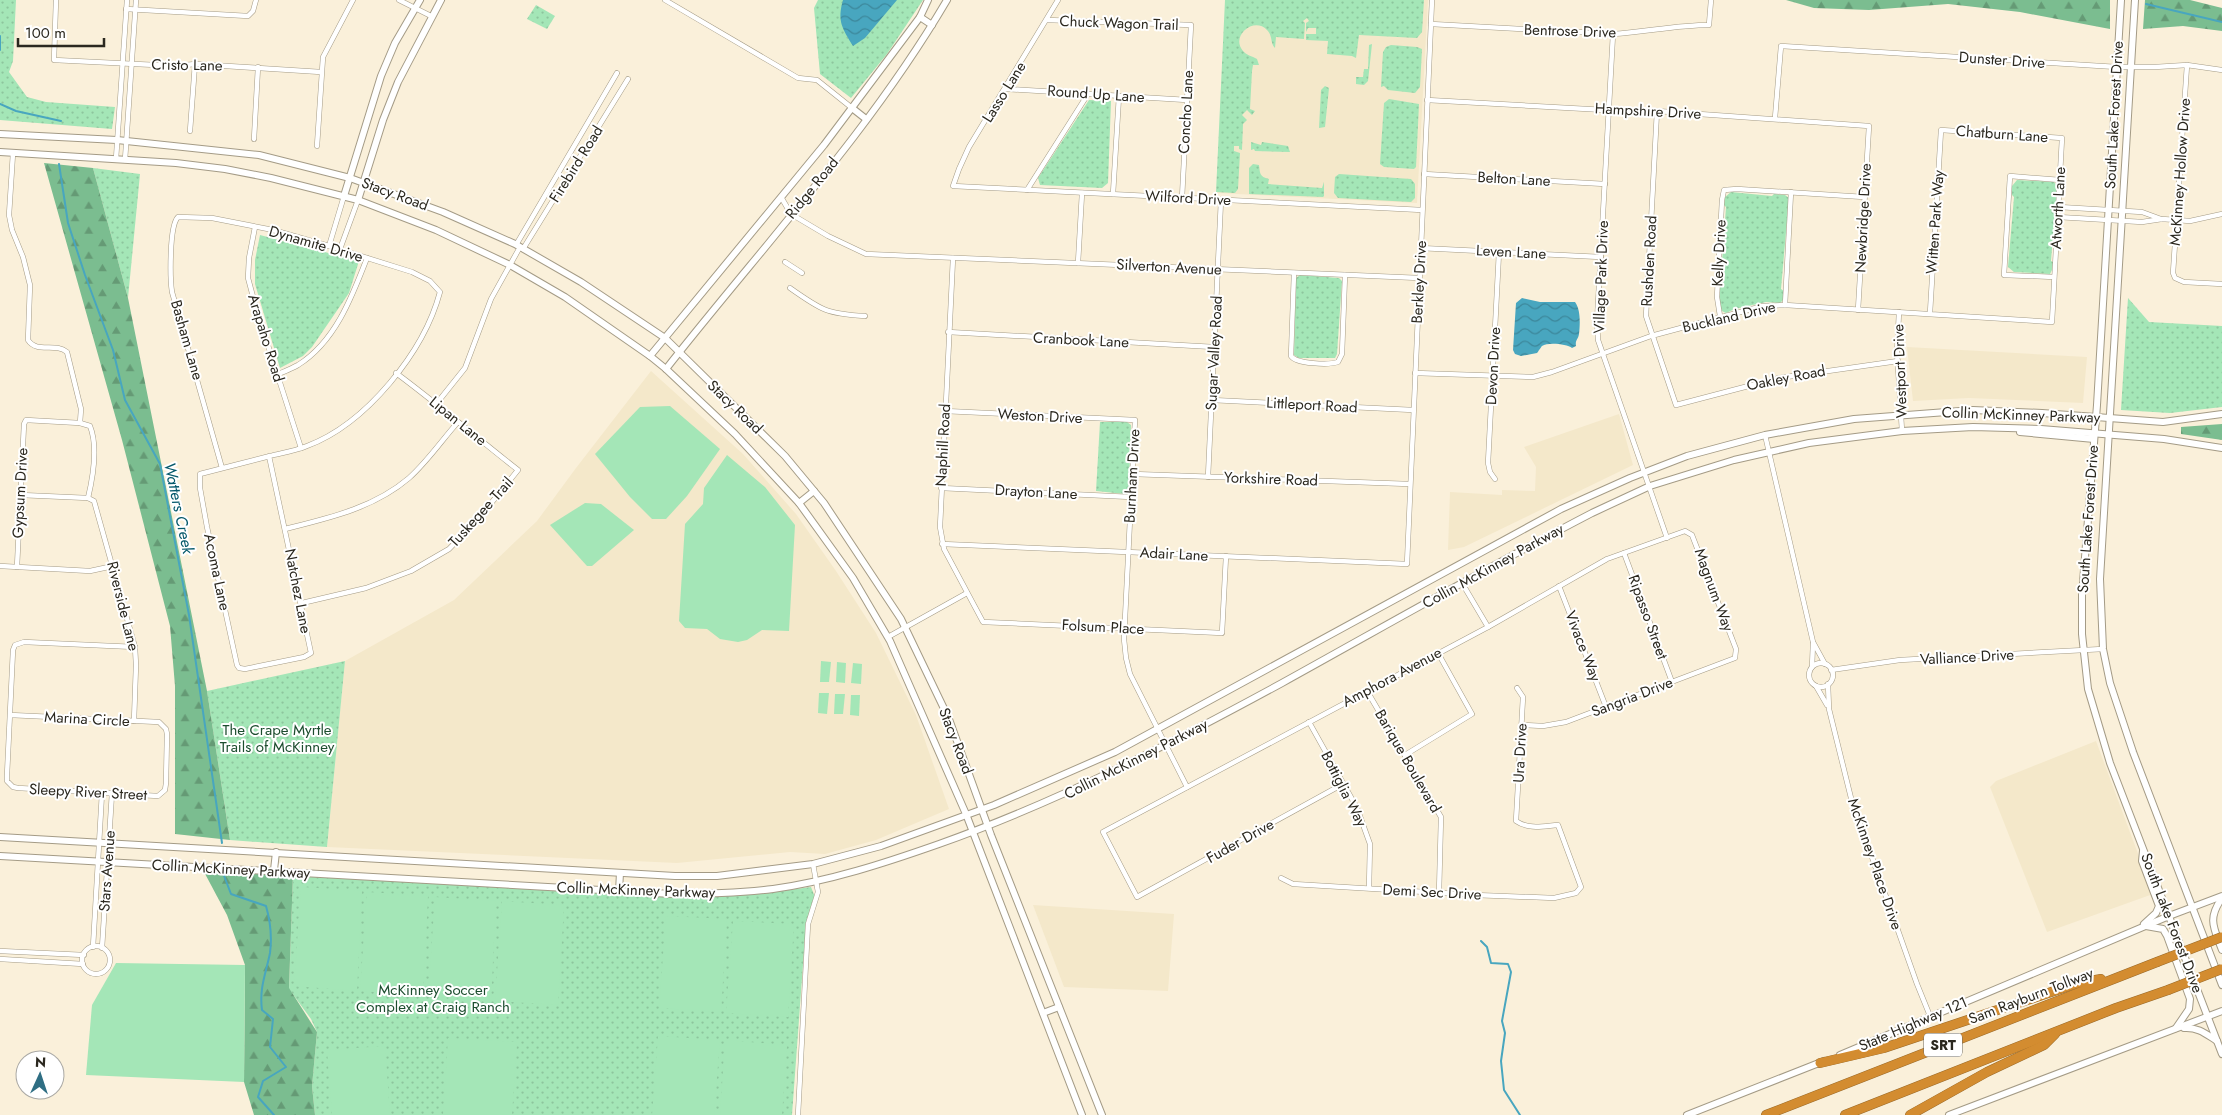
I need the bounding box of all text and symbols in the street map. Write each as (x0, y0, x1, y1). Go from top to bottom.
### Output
street label: Chuck Wagon Trail (1059, 10, 1179, 36)
scale bar (18, 15, 104, 47)
street label: Bentrose Drive (1523, 18, 1617, 44)
text: 100 m (25, 22, 66, 44)
street label: South Lake Forest Drive (2099, 40, 2129, 190)
street label: Dunster Drive (1958, 46, 2046, 74)
street label: Cristo Lane (151, 53, 223, 77)
street label: Lasso Lane (977, 57, 1032, 127)
street label: Concho Lane (1173, 69, 1199, 154)
street label: Round Up Lane (1047, 80, 1146, 108)
street label: Hampshire Drive (1594, 97, 1702, 125)
street label: McKinney Hollow Drive (2164, 97, 2196, 247)
street label: Chatburn Lane (1955, 120, 2049, 148)
street label: Firebird Road (544, 121, 608, 207)
street label: Ridge Road (780, 152, 844, 224)
street label: Newbridge Drive (1849, 162, 1877, 273)
street label: Belton Lane (1477, 166, 1551, 192)
street label: Atworth Lane (2045, 166, 2071, 250)
street label: Witten Park Way (1920, 169, 1950, 275)
street label: Stacy Road (359, 172, 431, 216)
street label: Wilford Drive (1144, 185, 1232, 211)
street label: Rushden Road (1636, 215, 1662, 307)
street label: Kelly Drive (1706, 219, 1732, 287)
street label: Dynamite Drive (266, 220, 366, 268)
street label: Village Park Drive (1588, 220, 1614, 334)
street label: Leven Lane (1475, 239, 1547, 265)
street label: Berkley Drive (1406, 240, 1432, 324)
street label: Silverton Avenue (1116, 253, 1223, 281)
street label: Arapaho Road (242, 291, 290, 385)
street label: Sugar Valley Road (1200, 295, 1228, 411)
street label: Buckland Drive (1680, 296, 1778, 338)
street label: Basham Lane (165, 297, 209, 383)
street label: Westport Drive (1887, 323, 1913, 419)
street label: Devon Drive (1480, 326, 1506, 406)
street label: Cranbook Lane (1032, 327, 1130, 354)
street label: Oakley Road (1745, 360, 1827, 396)
street label: Stacy Road (702, 375, 768, 439)
street label: Lipan Lane (425, 391, 492, 451)
street label: Littleport Road (1266, 392, 1358, 418)
street label: Collin McKinney Parkway (1941, 401, 2101, 429)
street label: Naphill Road (930, 403, 956, 487)
street label: Weston Drive (997, 403, 1083, 429)
street label: Burnham Drive (1119, 428, 1145, 523)
street label: South Lake Forest Drive (2072, 444, 2104, 594)
street label: Gypsum Drive (7, 447, 33, 539)
water label: Watters Creek (158, 460, 200, 557)
street label: Yorkshire Road (1224, 466, 1318, 492)
street label: Tuskegee Trail (443, 472, 519, 552)
street label: Drayton Lane (994, 479, 1078, 505)
street label: Collin McKinney Parkway (1418, 518, 1568, 614)
street label: Acoma Lane (198, 531, 236, 613)
street label: Adair Lane (1139, 541, 1209, 567)
street label: Magnum Way (1689, 545, 1739, 635)
street label: Natchez Lane (279, 547, 317, 636)
street label: Riverside Lane (101, 559, 145, 653)
street label: Ripasso Street (1623, 572, 1674, 663)
street label: Vivace Way (1559, 607, 1607, 685)
street label: Folsum Place (1061, 614, 1145, 640)
street label: Amphora Avenue (1338, 641, 1446, 712)
street label: Valliance Drive (1919, 644, 2015, 670)
street label: Sangria Drive (1588, 671, 1676, 723)
street label: Stacy Road (933, 705, 979, 777)
street label: Barique Boulevard (1369, 705, 1447, 817)
street label: Marina Circle (44, 706, 131, 732)
street label: Collin McKinney Parkway (1060, 713, 1212, 805)
park label: The Crape Myrtle Trails of McKinney (220, 719, 335, 758)
street label: Ura Drive (1507, 722, 1533, 783)
street label: Bottiglia Way (1316, 747, 1373, 831)
street label: Sleepy River Street (28, 778, 148, 806)
street label: McKinney Place Drive (1842, 795, 1908, 933)
street label: Fuder Drive (1202, 813, 1278, 869)
street label: Stars Avenue (93, 829, 121, 912)
street label: South Lake Forest Drive (2135, 850, 2209, 996)
street label: Collin McKinney Parkway (151, 854, 311, 884)
street label: Collin McKinney Parkway (556, 876, 716, 904)
street label: Demi Sec Drive (1382, 878, 1482, 906)
street label: Sam Rayburn Tollway (1965, 962, 2097, 1030)
park label: McKinney Soccer Complex at Craig Ranch (356, 979, 510, 1018)
street label: State Highway 121 (1855, 991, 1971, 1057)
road number: SRT (1924, 1034, 1962, 1056)
north arrow (15, 1050, 65, 1100)
text: N (35, 1052, 47, 1072)

